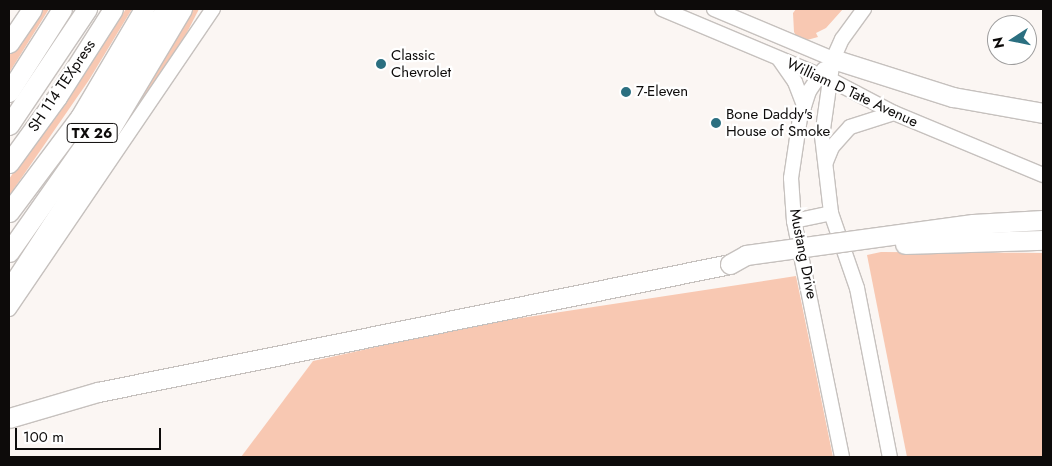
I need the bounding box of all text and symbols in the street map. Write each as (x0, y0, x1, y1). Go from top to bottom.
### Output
north arrow (987, 15, 1037, 65)
text: N (987, 35, 1009, 50)
street label: SH 114 TEXpress (25, 37, 99, 135)
place label: Classic Chevrolet (391, 46, 451, 81)
street label: William D Tate Avenue (783, 55, 921, 131)
marker: Classic Chevrolet (375, 58, 387, 70)
place label: 7-Eleven (636, 83, 688, 101)
marker: 7-Eleven (620, 86, 632, 98)
place label: Bone Daddy's House of Smoke (726, 105, 830, 140)
marker: Bone Daddy's House of Smoke (710, 117, 722, 129)
road number: TX 26 (66, 122, 118, 144)
street label: Mustang Drive (785, 208, 821, 300)
scale bar (18, 418, 164, 450)
text: 100 m (23, 426, 64, 448)

